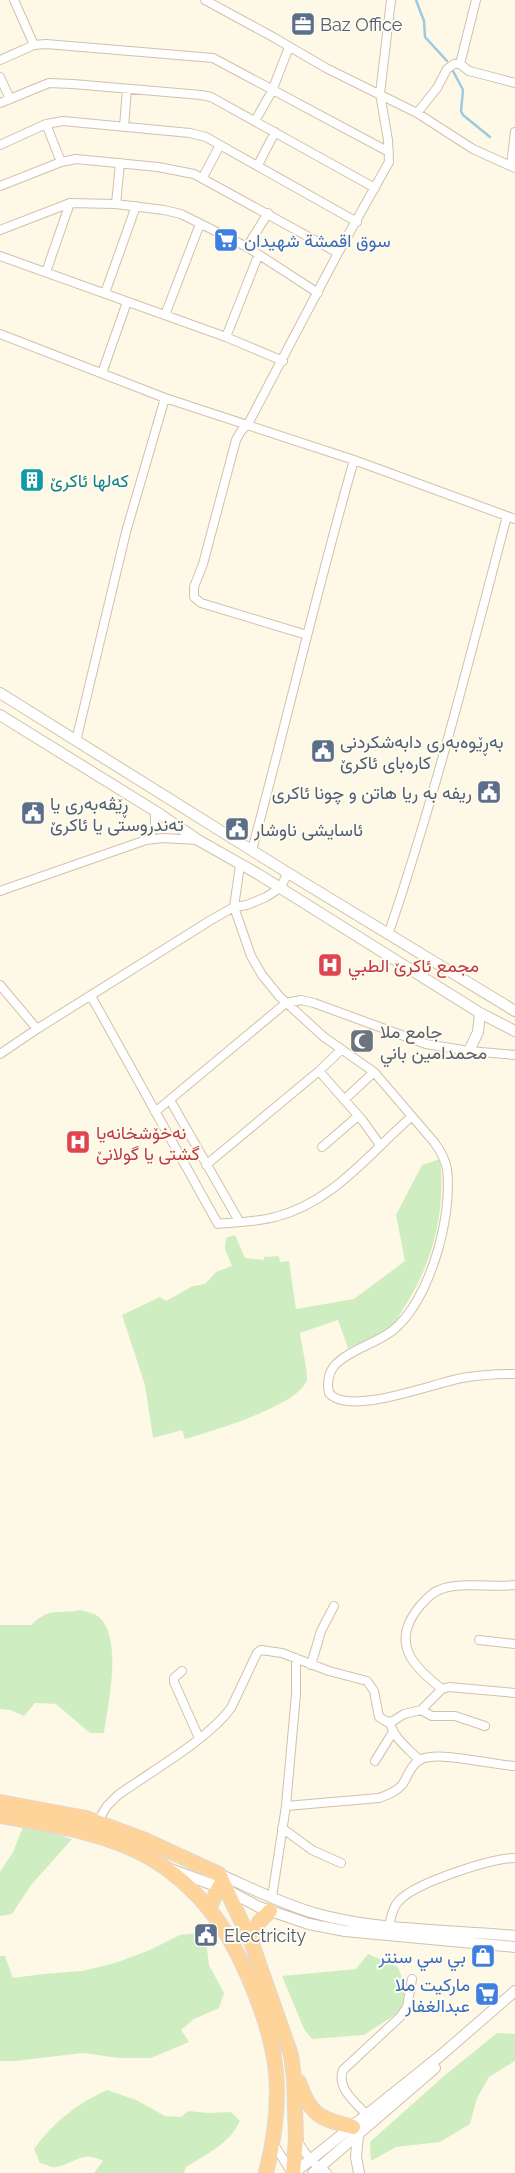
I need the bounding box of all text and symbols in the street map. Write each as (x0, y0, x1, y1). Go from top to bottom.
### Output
office icon: Baz Office (290, 11, 316, 37)
place label: Baz Office (320, 14, 403, 35)
supermarket icon: سوق اقمشة شهيدان (213, 227, 239, 253)
place label: سوق اقمشة شهيدان (244, 230, 391, 252)
building icon: کەلها ئاکرێ (19, 467, 45, 493)
place label: کەلها ئاکرێ (50, 470, 129, 492)
place label: بەڕێوەبەری دابەشکردنی کارەبای ئاکرێ (340, 731, 504, 774)
public building icon: بەڕێوەبەری دابەشکردنی کارەبای ئاکرێ (310, 738, 336, 764)
public building icon: ريفه به ريا هاتن و چونا ئاكرى (476, 779, 502, 805)
place label: ريفه به ريا هاتن و چونا ئاكرى (272, 782, 472, 805)
place label: ڕێڤەبەری یا تەندروستی یا ئاکرێ (50, 793, 184, 836)
public building icon: ڕێڤەبەری یا تەندروستی یا ئاکرێ (20, 800, 46, 826)
public building icon: ئاسايشى ناوشار (224, 816, 250, 842)
place label: ئاسايشى ناوشار (253, 819, 363, 841)
hospital icon: مجمع ئاکرێ الطبي (317, 952, 343, 978)
place label: مجمع ئاکرێ الطبي (348, 955, 479, 981)
place label: جامع ملا محمدامين باني (380, 1021, 487, 1068)
mosque icon: جامع ملا محمدامين باني (349, 1028, 375, 1054)
place label: نەخۆشخانەیا گشتی یا گولانێ (96, 1122, 200, 1165)
hospital icon: نەخۆشخانەیا گشتی یا گولانێ (65, 1129, 91, 1155)
public building icon: Electricity (193, 1922, 219, 1948)
place label: Electricity (224, 1925, 306, 1946)
shop icon: بي سي سنتر (470, 1943, 496, 1969)
place label: بي سي سنتر (378, 1946, 466, 1972)
place label: ماركيت ملا عبدالغفار (395, 1974, 470, 2017)
supermarket icon: ماركيت ملا عبدالغفار (474, 1981, 500, 2007)

